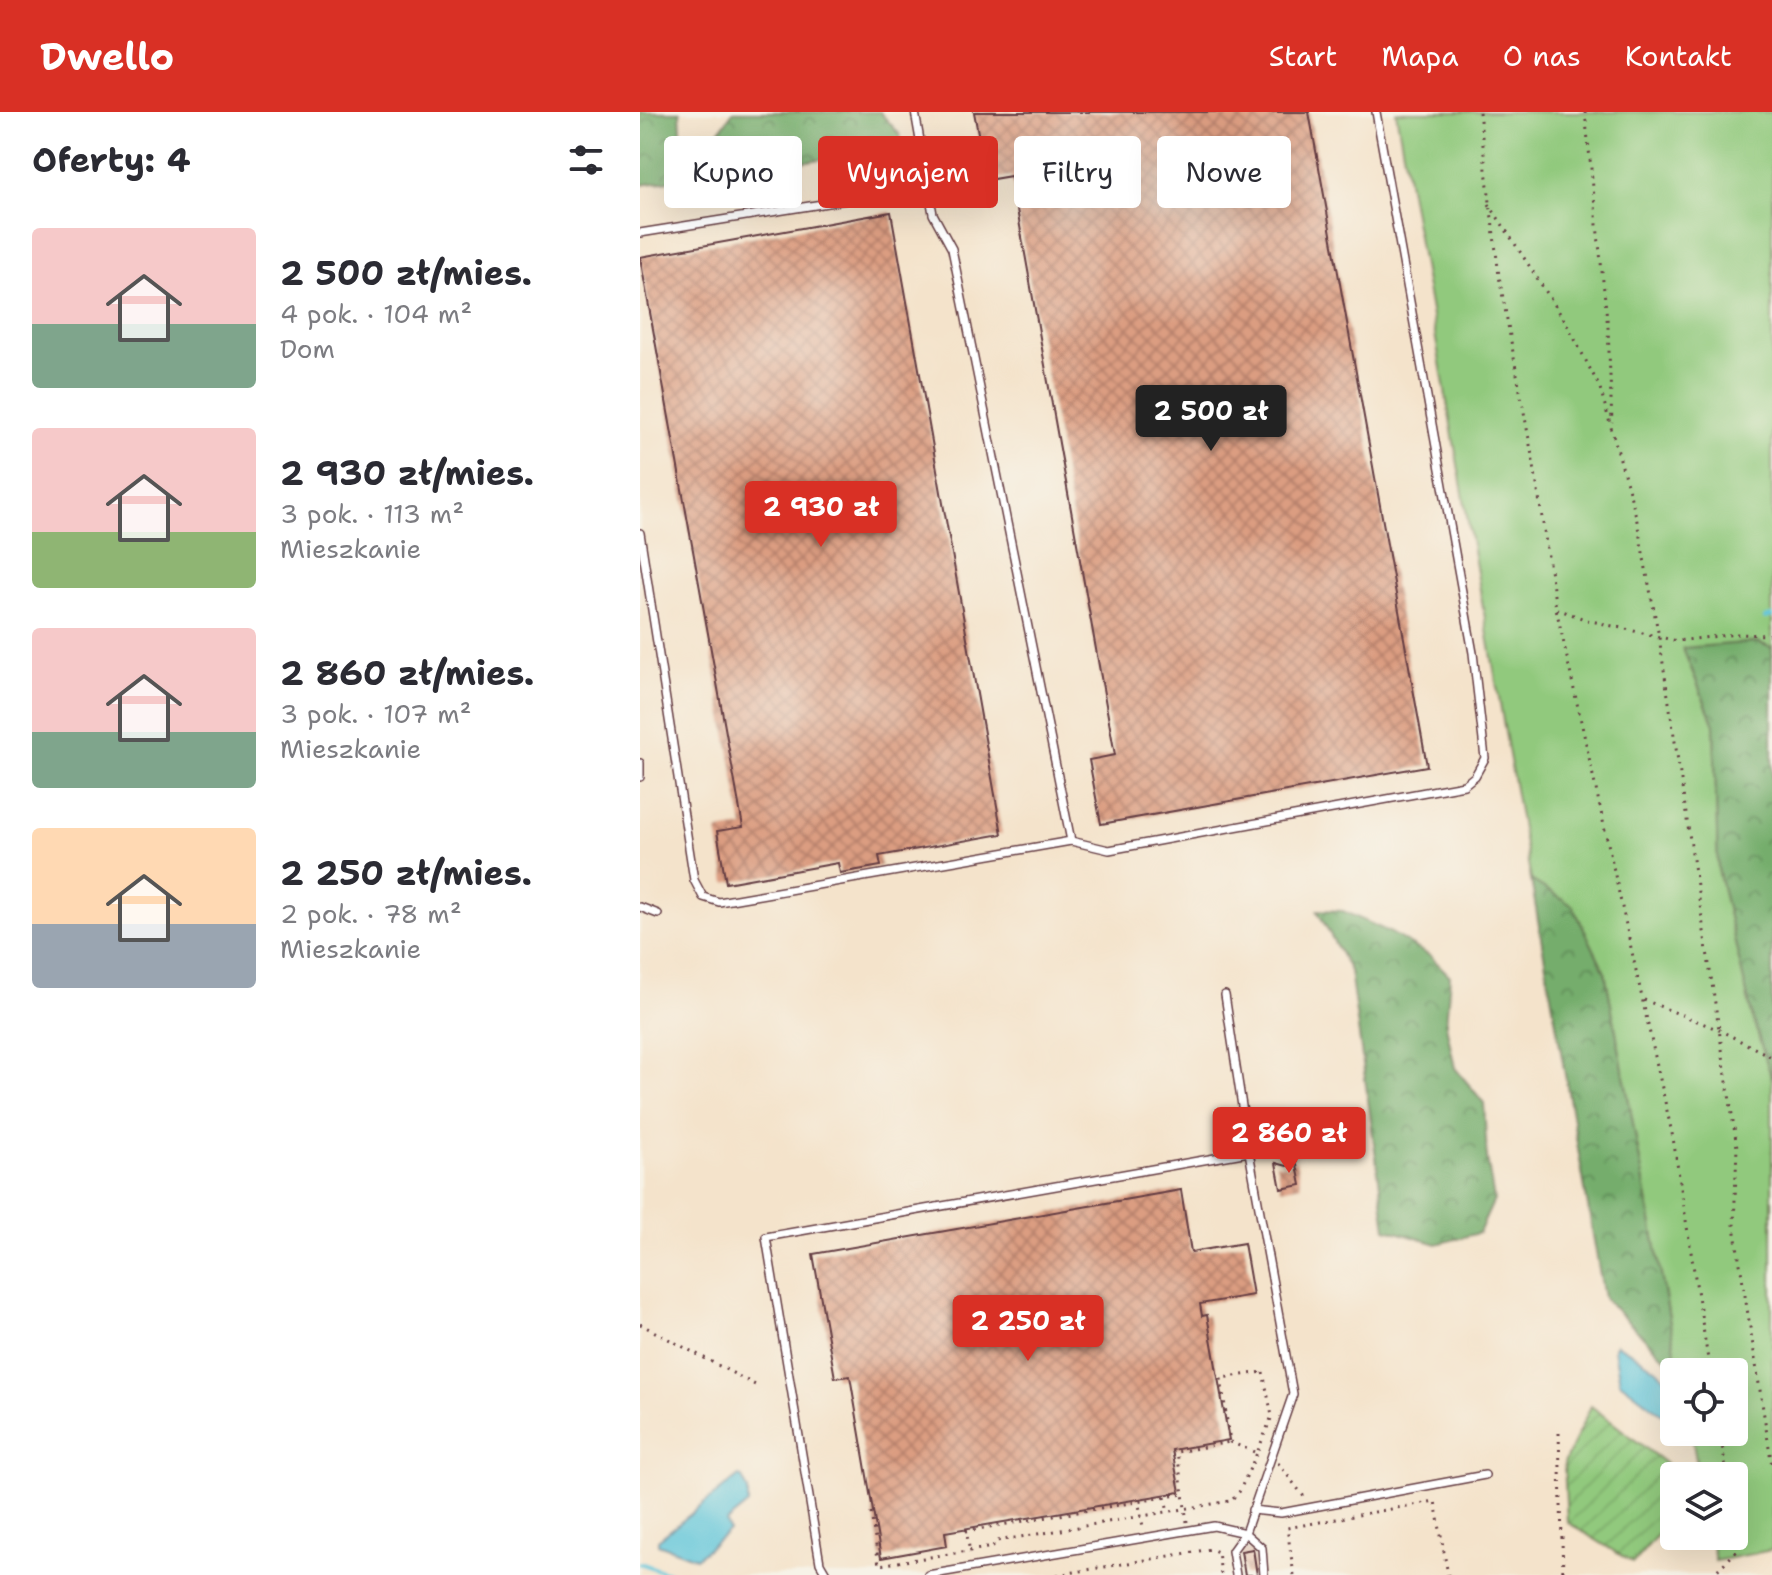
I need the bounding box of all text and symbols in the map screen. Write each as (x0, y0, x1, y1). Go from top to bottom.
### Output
text: Dwello (40, 31, 174, 82)
text: Start (1269, 37, 1337, 75)
text: Mapa (1381, 37, 1459, 75)
text: O nas (1503, 37, 1581, 75)
text: Kontakt (1625, 37, 1732, 75)
chip: Kupno (664, 136, 802, 208)
chip: Wynajem (818, 136, 998, 208)
chip: Filtry (1014, 136, 1141, 208)
chip: Nowe (1157, 136, 1291, 208)
text: Oferty: 4 (32, 137, 191, 183)
icon: filters (564, 138, 608, 182)
text: 2 500 zł/mies. (280, 250, 532, 296)
icon: home (96, 260, 192, 356)
text: 4 pok. · 104 m² (280, 296, 472, 331)
text: Dom (280, 331, 335, 366)
pin: 2 500 zł (1128, 385, 1294, 453)
text: 2 500 zł (1154, 393, 1268, 428)
text: 2 930 zł/mies. (280, 450, 534, 496)
icon: home (96, 460, 192, 556)
pin: 2 930 zł (738, 481, 904, 549)
text: 2 930 zł (763, 489, 879, 524)
text: 3 pok. · 113 m² (280, 496, 464, 531)
text: Mieszkanie (280, 531, 421, 566)
text: 2 860 zł/mies. (280, 650, 534, 696)
icon: home (96, 660, 192, 756)
text: 3 pok. · 107 m² (280, 696, 472, 731)
text: Mieszkanie (280, 731, 421, 766)
text: 2 250 zł/mies. (280, 850, 532, 896)
icon: home (96, 860, 192, 956)
text: 2 pok. · 78 m² (280, 896, 462, 931)
text: Mieszkanie (280, 931, 421, 966)
pin: 2 860 zł (1206, 1107, 1372, 1175)
text: 2 860 zł (1231, 1115, 1347, 1150)
pin: 2 250 zł (945, 1295, 1111, 1363)
text: 2 250 zł (971, 1303, 1085, 1338)
map controls (1660, 1358, 1748, 1550)
button: locate (1660, 1358, 1748, 1446)
button: layers (1660, 1462, 1748, 1550)

